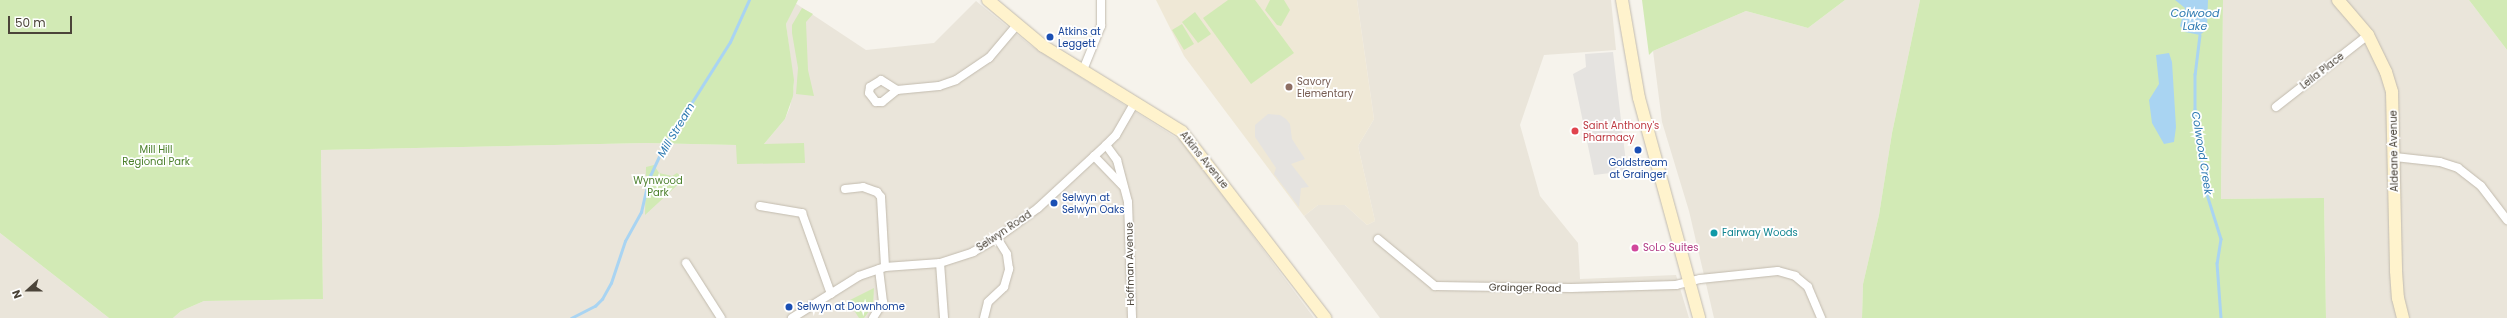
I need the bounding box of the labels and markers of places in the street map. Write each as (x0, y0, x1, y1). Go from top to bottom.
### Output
place label: Atkins at Leggett (1058, 25, 1101, 48)
marker: Atkins at Leggett (1045, 32, 1055, 42)
place label: Savory Elementary (1297, 75, 1353, 98)
marker: Savory Elementary (1284, 82, 1294, 92)
place label: Saint Anthony's Pharmacy (1583, 119, 1659, 142)
marker: Saint Anthony's Pharmacy (1570, 126, 1580, 136)
marker: Goldstream at Grainger (1633, 145, 1643, 155)
place label: Goldstream at Grainger (1608, 156, 1668, 180)
place label: Selwyn at Selwyn Oaks (1062, 191, 1124, 214)
marker: Selwyn at Selwyn Oaks (1049, 198, 1059, 208)
place label: Fairway Woods (1722, 227, 1798, 239)
marker: Fairway Woods (1709, 228, 1719, 238)
place label: SoLo Suites (1643, 242, 1698, 254)
marker: SoLo Suites (1630, 243, 1640, 253)
place label: Selwyn at Downhome (797, 301, 905, 313)
marker: Selwyn at Downhome (784, 302, 794, 312)

